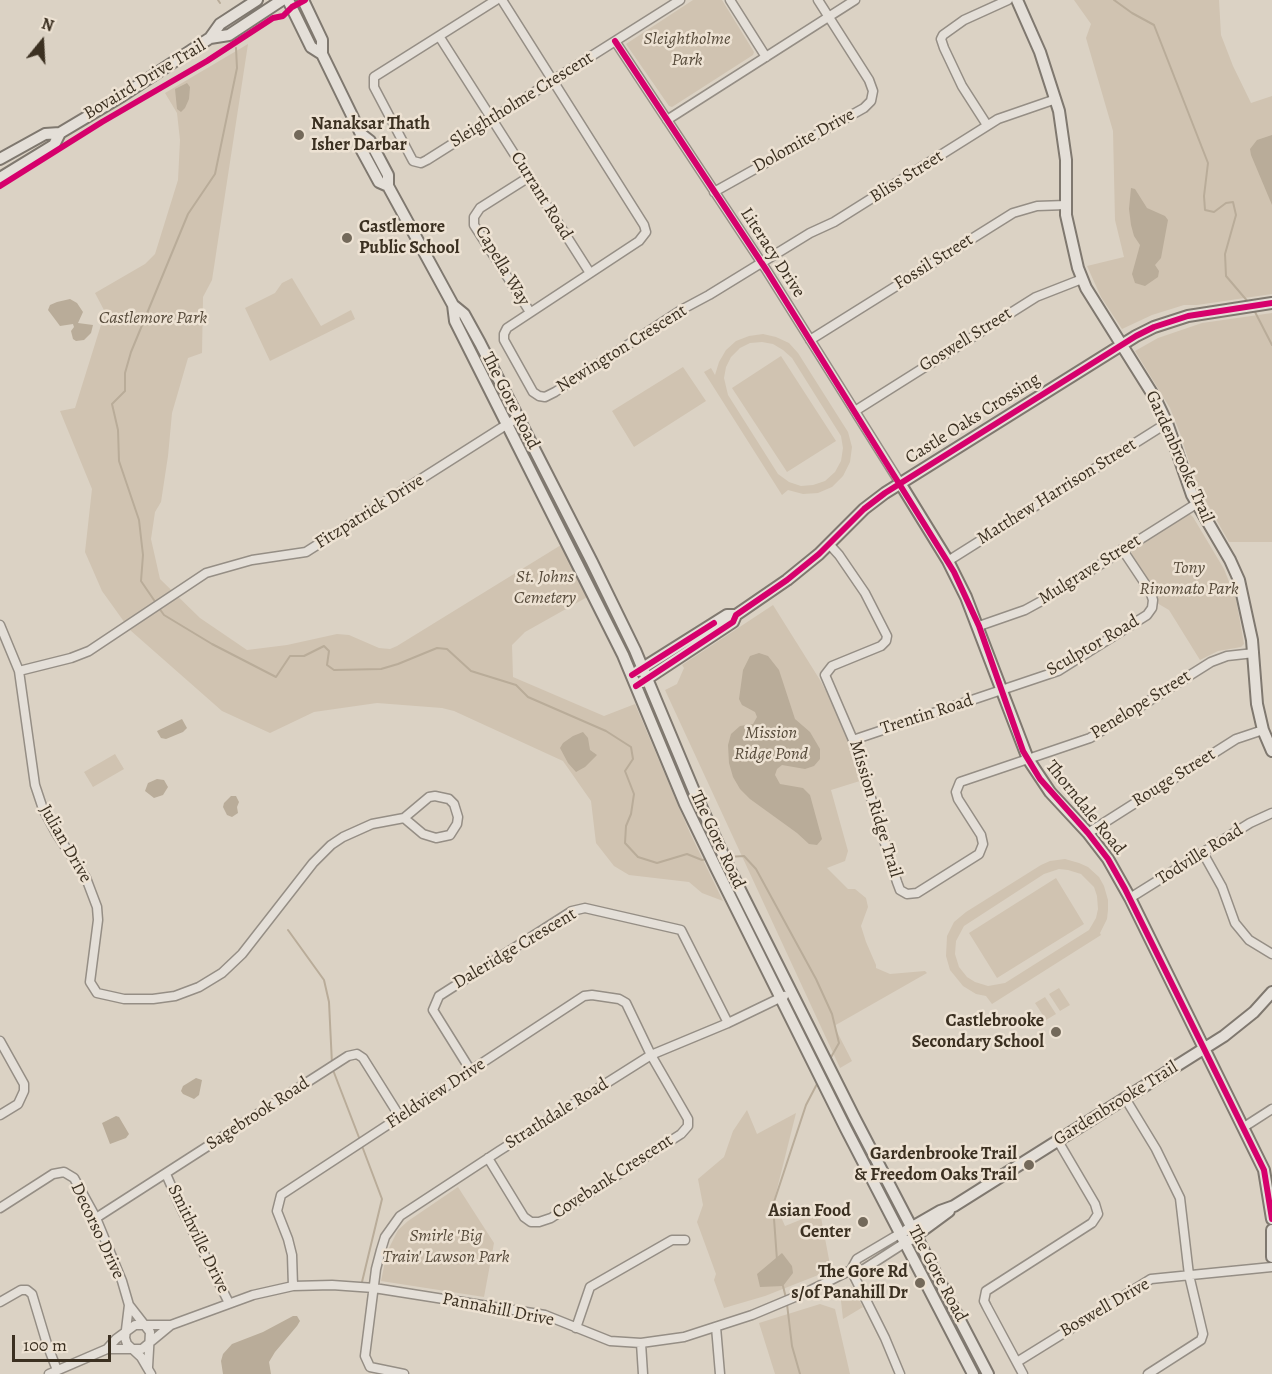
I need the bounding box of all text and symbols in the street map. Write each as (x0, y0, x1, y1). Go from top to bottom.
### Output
north arrow (12, 12, 72, 72)
text: N (39, 13, 57, 37)
park label: Sleightholme Park (644, 29, 730, 72)
street label: Bovaird Drive Trail (80, 35, 210, 125)
street label: Sleightholme Crescent (446, 47, 598, 153)
street label: Dolomite Drive (749, 104, 859, 178)
place label: Nanaksar Thath Isher Darbar (311, 114, 430, 156)
marker: Nanaksar Thath Isher Darbar (292, 128, 306, 142)
street label: Bliss Street (866, 146, 948, 208)
street label: Currant Road (505, 148, 577, 244)
street label: Literacy Drive (735, 204, 809, 302)
place label: Castlemore Public School (359, 217, 459, 260)
street label: Capella Way (470, 222, 534, 310)
street label: Fossil Street (890, 229, 978, 295)
marker: Castlemore Public School (340, 231, 354, 245)
street label: Newington Crescent (553, 300, 691, 398)
street label: Goswell Street (916, 303, 1016, 377)
park label: Castlemore Park (99, 308, 207, 330)
street label: The Gore Road (476, 349, 544, 453)
street label: Castle Oaks Crossing (902, 369, 1044, 469)
street label: Gardenbrooke Trail (1140, 388, 1218, 526)
street label: Matthew Harrison Street (973, 434, 1141, 550)
street label: Fitzpatrick Drive (311, 470, 429, 554)
street label: Mulgrave Street (1035, 530, 1145, 610)
park label: Tony Rinomato Park (1139, 558, 1239, 600)
park label: St. Johns Cemetery (514, 567, 576, 610)
street label: Sculptor Road (1043, 611, 1143, 681)
street label: Penelope Street (1087, 666, 1195, 744)
street label: Trentin Road (878, 690, 976, 740)
park label: Mission Ridge Pond (734, 723, 808, 766)
street label: Mission Ridge Trail (844, 738, 906, 880)
street label: Rouge Street (1128, 744, 1220, 812)
street label: Thorndale Road (1040, 756, 1130, 860)
street label: The Gore Road (685, 787, 749, 893)
street label: Julian Drive (34, 801, 96, 887)
street label: Todville Road (1153, 820, 1247, 890)
street label: Daleridge Crescent (449, 904, 581, 994)
place label: Castlebrooke Secondary School (912, 1011, 1044, 1054)
marker: Castlebrooke Secondary School (1049, 1025, 1063, 1039)
street label: Fieldview Drive (382, 1054, 490, 1134)
street label: Gardenbrooke Trail (1050, 1057, 1182, 1151)
street label: Sagebrook Road (202, 1073, 314, 1155)
street label: Strathdale Road (501, 1074, 613, 1154)
street label: Covebank Crescent (549, 1130, 677, 1224)
place label: Gardenbrooke Trail & Freedom Oaks Trail (854, 1144, 1017, 1186)
marker: Gardenbrooke Trail & Freedom Oaks Trail (1022, 1158, 1036, 1172)
street label: Decorso Drive (65, 1179, 129, 1283)
street label: Smithville Drive (162, 1181, 234, 1297)
place label: Asian Food Center (768, 1201, 851, 1244)
marker: Asian Food Center (856, 1215, 870, 1229)
street label: The Gore Road (903, 1222, 971, 1326)
park label: Smirle 'Big Train' Lawson Park (383, 1226, 509, 1268)
place label: The Gore Rd s/of Panahill Dr (791, 1262, 908, 1304)
street label: Boswell Drive (1056, 1274, 1154, 1342)
marker: The Gore Rd s/of Panahill Dr (913, 1276, 927, 1290)
street label: Pannahill Drive (440, 1289, 556, 1331)
scale bar (15, 1323, 114, 1361)
text: 100 m (23, 1333, 67, 1357)

